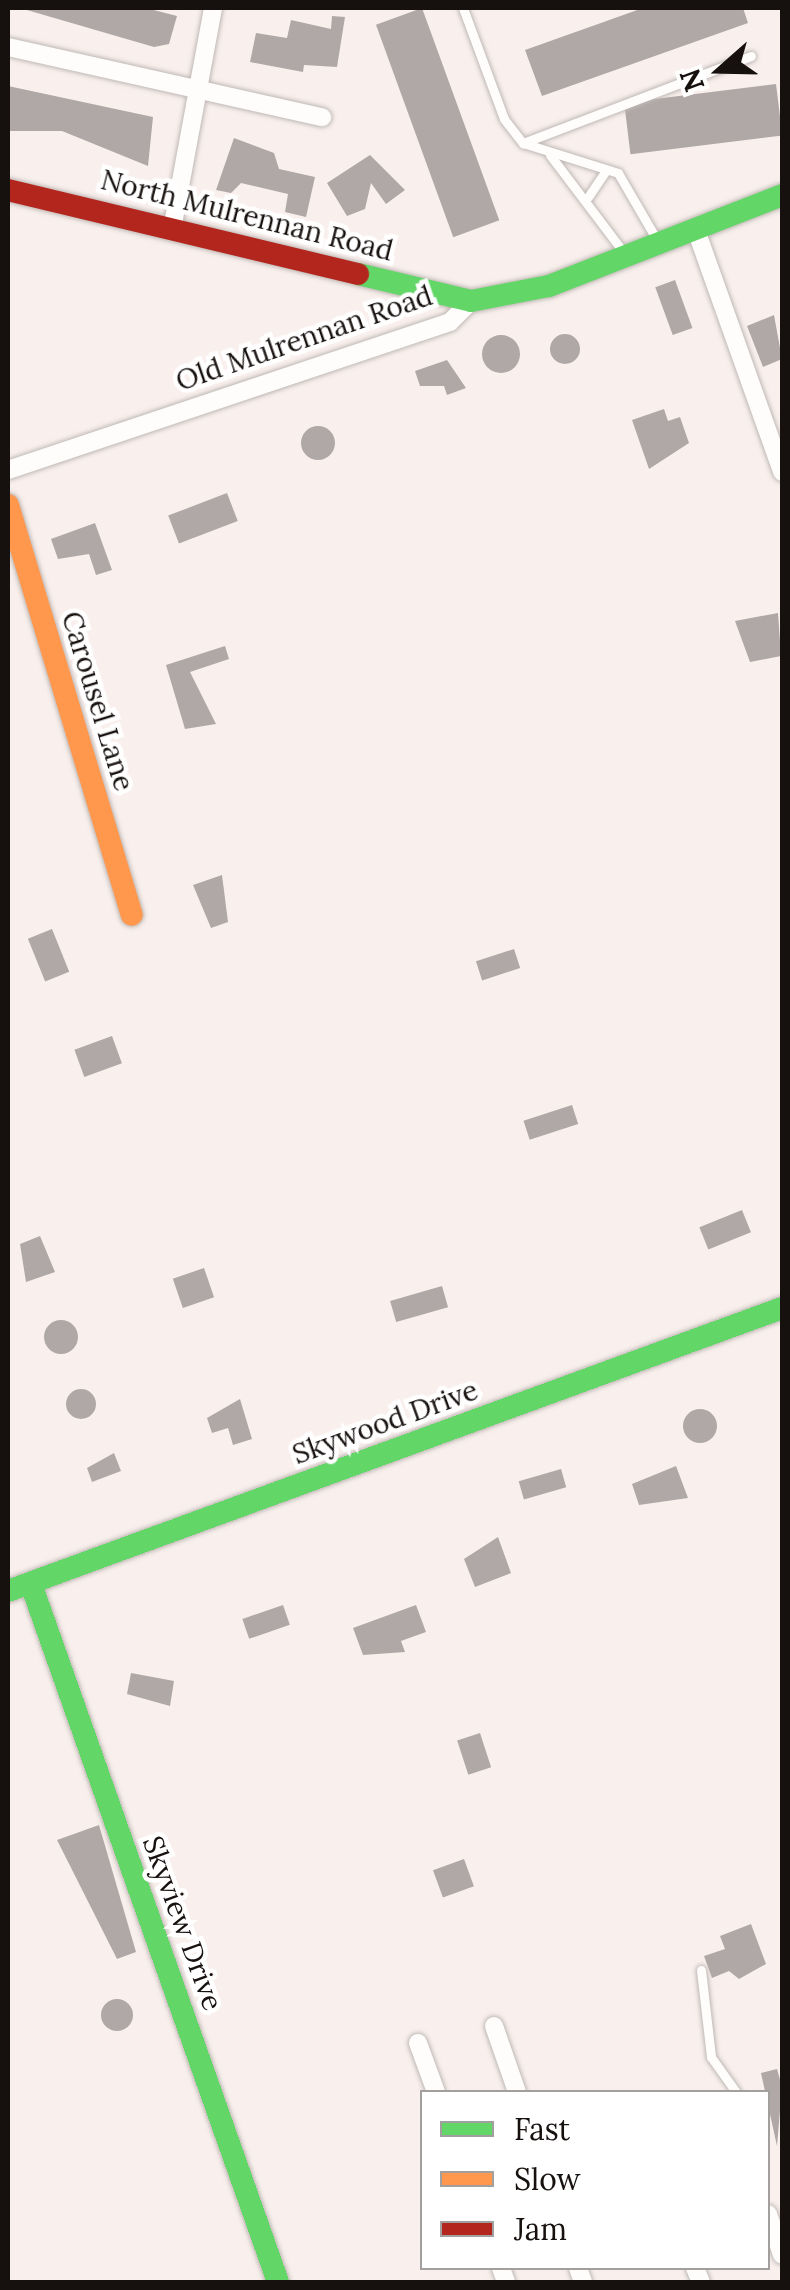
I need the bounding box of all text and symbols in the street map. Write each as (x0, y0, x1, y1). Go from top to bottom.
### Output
north arrow (670, 20, 770, 120)
text: N (671, 64, 712, 97)
street label: North Mulrennan Road (98, 162, 396, 268)
street label: Old Mulrennan Road (171, 278, 437, 398)
street label: Carousel Lane (55, 607, 141, 795)
street label: Skywood Drive (288, 1373, 482, 1471)
street label: Skyview Drive (136, 1831, 230, 2015)
legend (420, 2090, 770, 2270)
text: Fast (514, 2110, 570, 2148)
text: Slow (514, 2160, 580, 2198)
text: Jam (514, 2210, 567, 2248)

